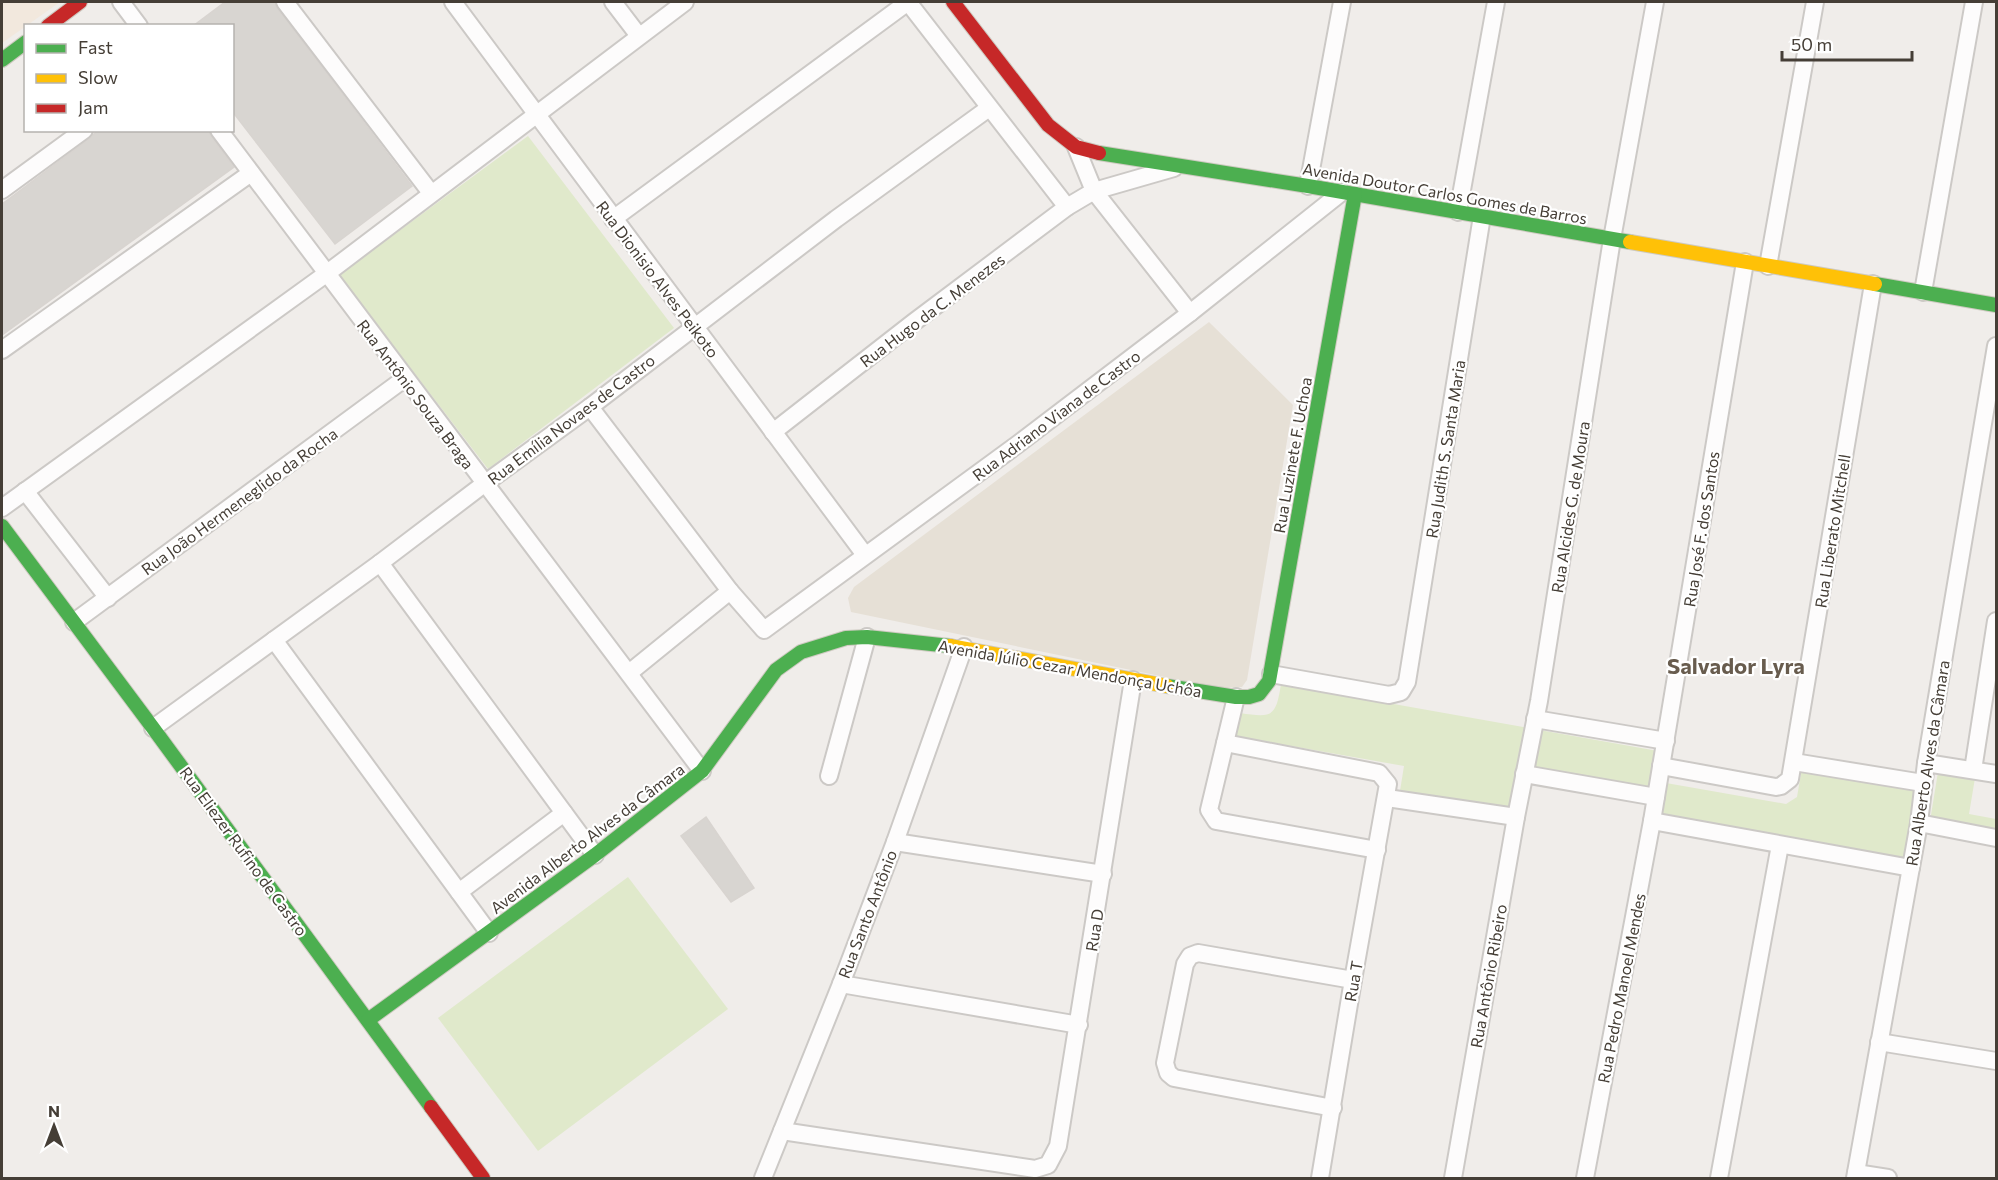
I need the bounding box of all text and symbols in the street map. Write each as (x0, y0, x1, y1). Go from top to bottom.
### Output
legend (24, 24, 234, 132)
scale bar (1782, 24, 1912, 62)
text: 50 m (1791, 33, 1832, 55)
text: Fast (78, 36, 113, 58)
text: Slow (78, 66, 118, 88)
text: Jam (78, 96, 108, 118)
street label: Avenida Doutor Carlos Gomes de Barros (1301, 159, 1589, 227)
street label: Rua Dionisio Alves Peikoto (593, 197, 723, 361)
street label: Rua Hugo da C. Menezes (856, 249, 1008, 371)
street label: Rua Antônio Souza Braga (354, 316, 478, 472)
street label: Rua Adriano Viana de Castro (968, 346, 1144, 484)
street label: Rua Emília Novaes de Castro (484, 350, 658, 488)
street label: Rua Judith S. Santa Maria (1422, 358, 1468, 540)
street label: Rua Luzinete F. Uchoa (1269, 376, 1315, 534)
street label: Rua Alcides G. de Moura (1547, 420, 1593, 594)
street label: Rua João Hermeneglido da Rocha (137, 423, 341, 579)
street label: Rua José F. dos Santos (1679, 450, 1723, 608)
street label: Rua Liberato Mitchell (1810, 453, 1854, 609)
street label: Avenida Júlio Cezar Mendonça Uchôa (937, 635, 1203, 701)
district label: Salvador Lyra (1667, 652, 1805, 679)
street label: Rua Alberto Alves da Câmara (1901, 659, 1953, 867)
street label: Avenida Alberto Alves da Câmara (486, 759, 688, 917)
street label: Rua Eliezer Rufino de Castro (176, 763, 312, 939)
street label: Rua Santo Antônio (834, 847, 900, 981)
street label: Rua Pedro Manoel Mendes (1593, 892, 1649, 1084)
street label: Rua Antônio Ribeiro (1466, 903, 1510, 1049)
street label: Rua D (1081, 907, 1107, 953)
street label: Rua T (1340, 959, 1366, 1003)
north arrow (24, 1096, 84, 1156)
text: N (48, 1101, 60, 1120)

